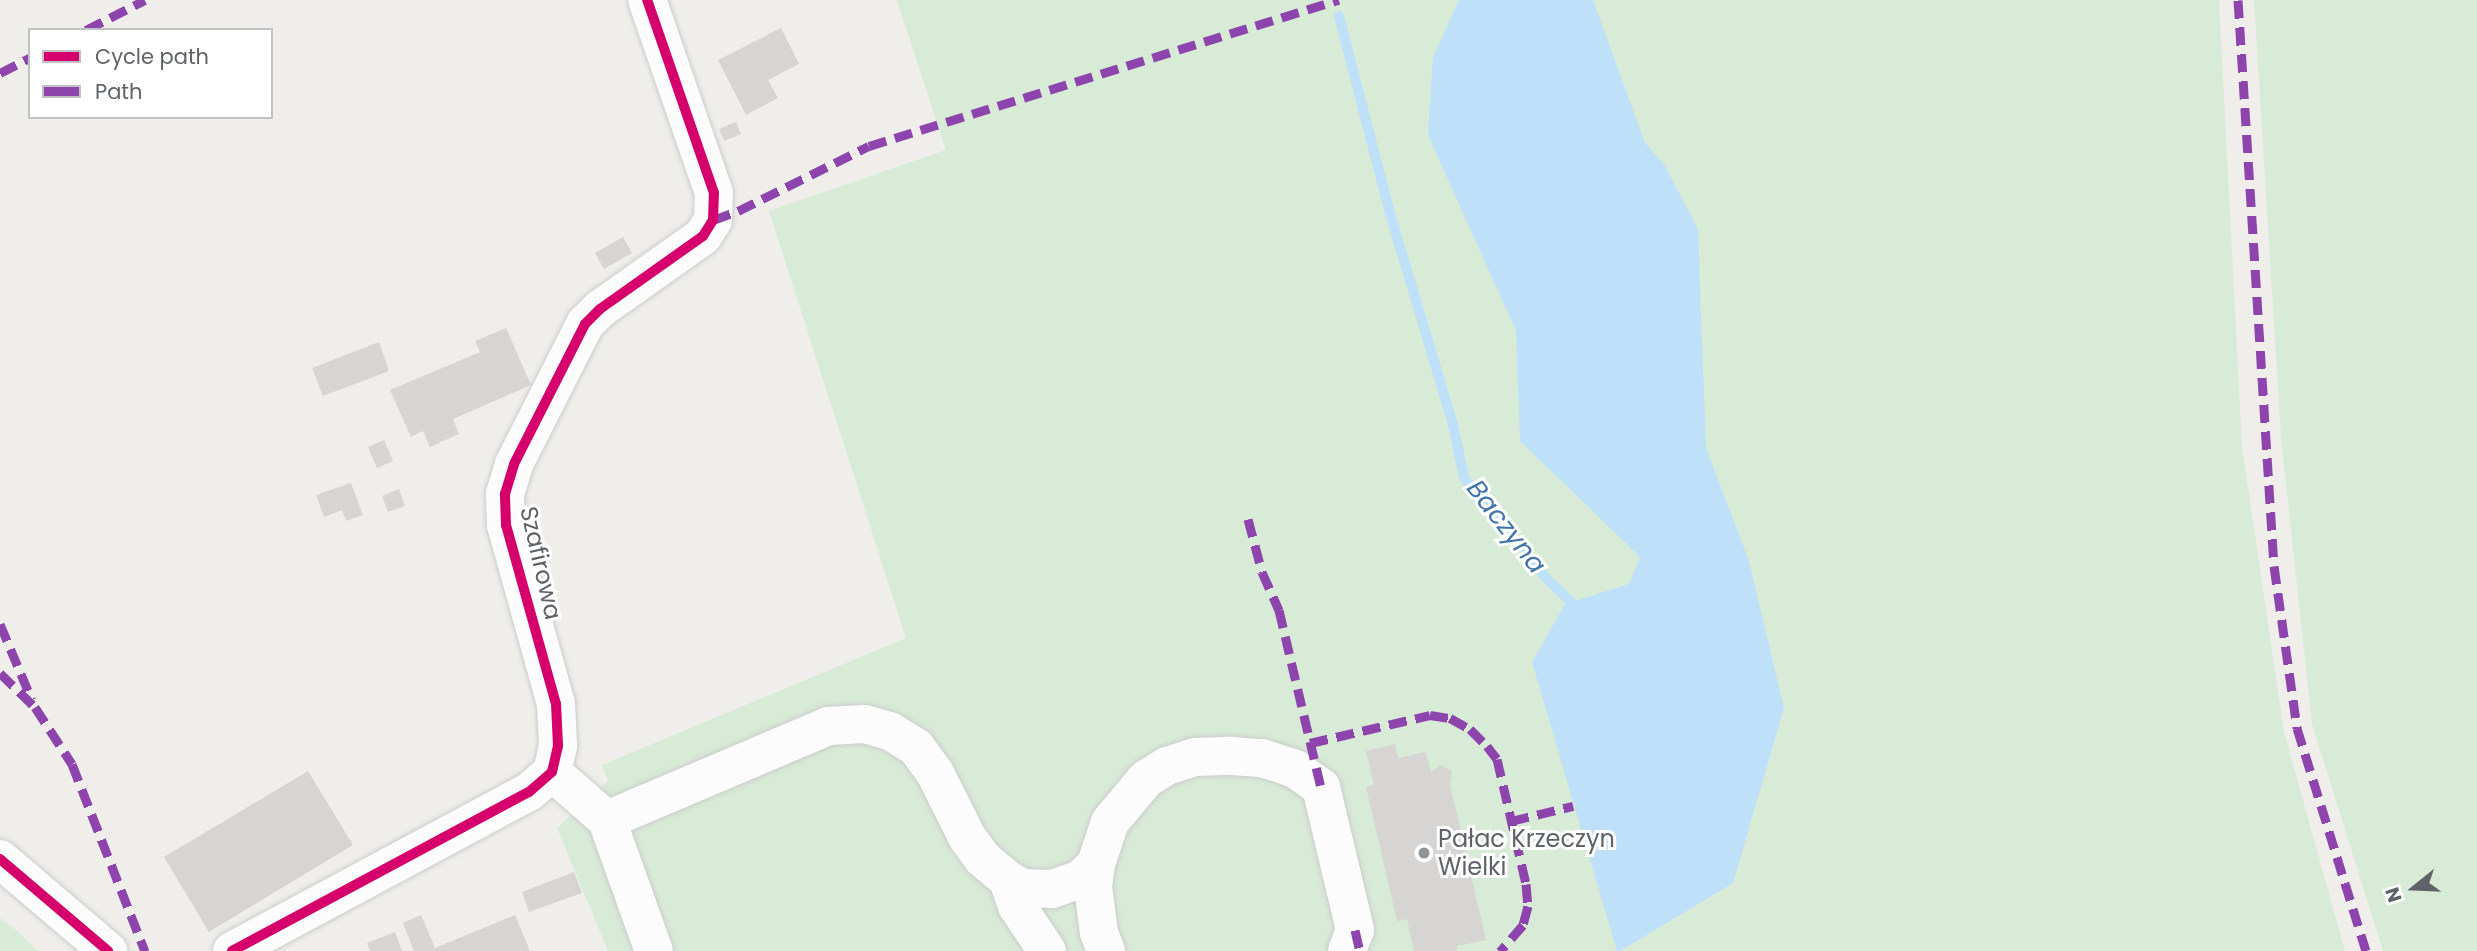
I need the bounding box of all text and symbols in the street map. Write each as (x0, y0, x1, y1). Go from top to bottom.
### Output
legend (28, 28, 273, 119)
text: Cycle path (95, 42, 209, 71)
text: Path (95, 77, 142, 106)
water label: Baczyna (1460, 474, 1552, 580)
street label: Szafirowa (514, 504, 568, 622)
place label: Pałac Krzeczyn Wielki (1438, 825, 1615, 881)
marker: Pałac Krzeczyn Wielki (1416, 845, 1432, 861)
north arrow (2379, 853, 2449, 923)
text: N (2379, 884, 2409, 906)

